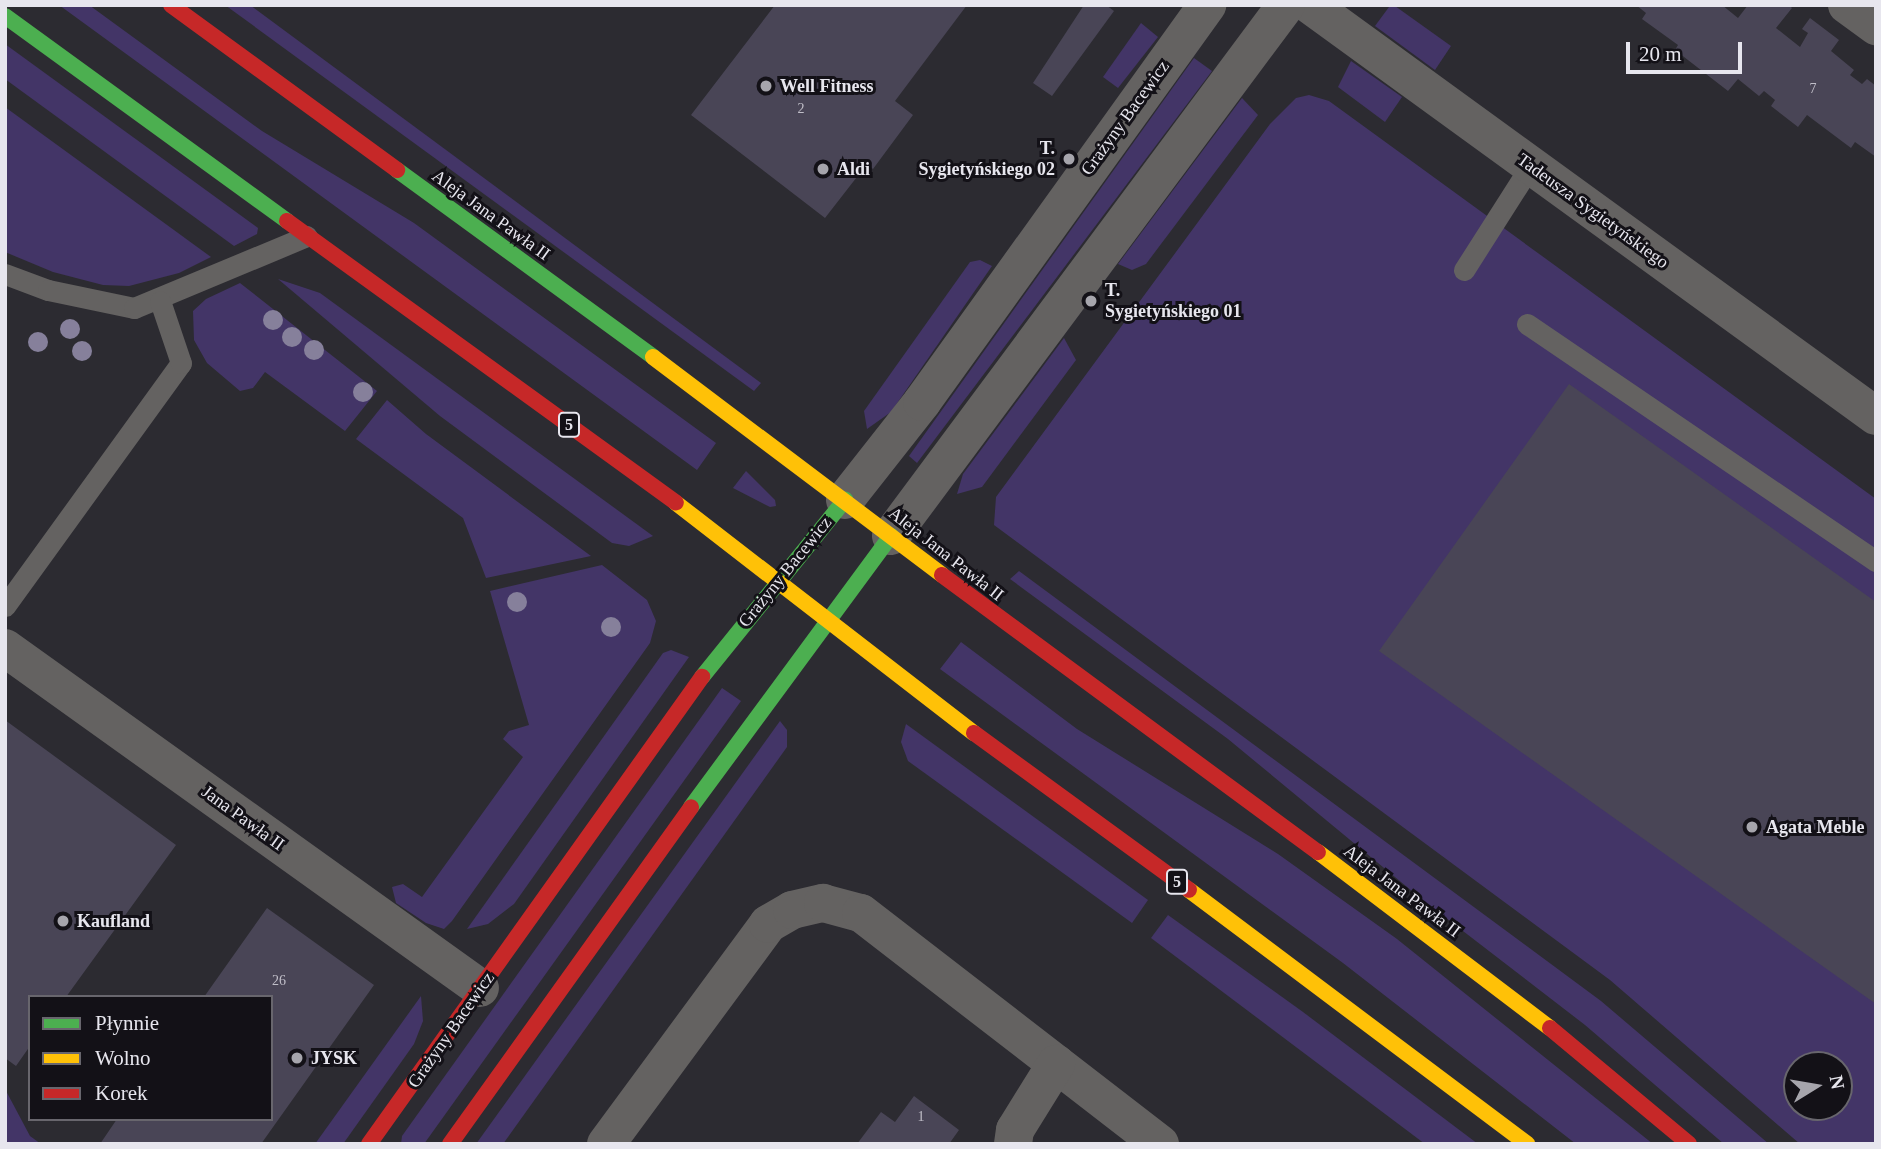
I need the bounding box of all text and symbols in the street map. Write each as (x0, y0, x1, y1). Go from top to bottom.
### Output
scale bar (1629, 28, 1744, 72)
text: 20 m (1639, 42, 1682, 66)
street label: Grażyny Bacewicz (1076, 56, 1174, 180)
place label: Well Fitness (780, 75, 873, 97)
marker: Well Fitness (758, 78, 774, 94)
house number: 7 (1810, 81, 1816, 97)
house number: 2 (798, 101, 804, 117)
place label: T. Sygietyńskiego 02 (918, 138, 1055, 180)
street label: Tadeusza Sygietyńskiego (1513, 149, 1673, 273)
marker: T. Sygietyńskiego 02 (1061, 151, 1077, 167)
place label: Aldi (837, 158, 870, 180)
marker: Aldi (815, 161, 831, 177)
street label: Aleja Jana Pawła II (428, 165, 554, 265)
place label: T. Sygietyńskiego 01 (1105, 280, 1242, 322)
marker: T. Sygietyńskiego 01 (1083, 293, 1099, 309)
road number: 5 (557, 412, 581, 438)
street label: Aleja Jana Pawła II (884, 502, 1008, 606)
street label: Grażyny Bacewicz (734, 512, 836, 632)
street label: Jana Pawła II (197, 781, 289, 855)
place label: Agata Meble (1766, 816, 1864, 838)
marker: Agata Meble (1744, 819, 1760, 835)
street label: Aleja Jana Pawła II (1339, 840, 1465, 942)
road number: 5 (1165, 870, 1189, 894)
place label: Kaufland (77, 910, 150, 932)
marker: Kaufland (55, 913, 71, 929)
street label: Grażyny Bacewicz (403, 968, 499, 1092)
house number: 26 (272, 973, 286, 989)
legend (28, 995, 273, 1121)
text: Płynnie (95, 1011, 159, 1035)
text: Wolno (95, 1046, 150, 1070)
place label: JYSK (311, 1047, 357, 1069)
marker: JYSK (289, 1050, 305, 1066)
north arrow (1783, 1051, 1853, 1121)
text: N (1826, 1074, 1849, 1091)
text: Korek (95, 1081, 147, 1105)
house number: 1 (918, 1109, 925, 1125)

